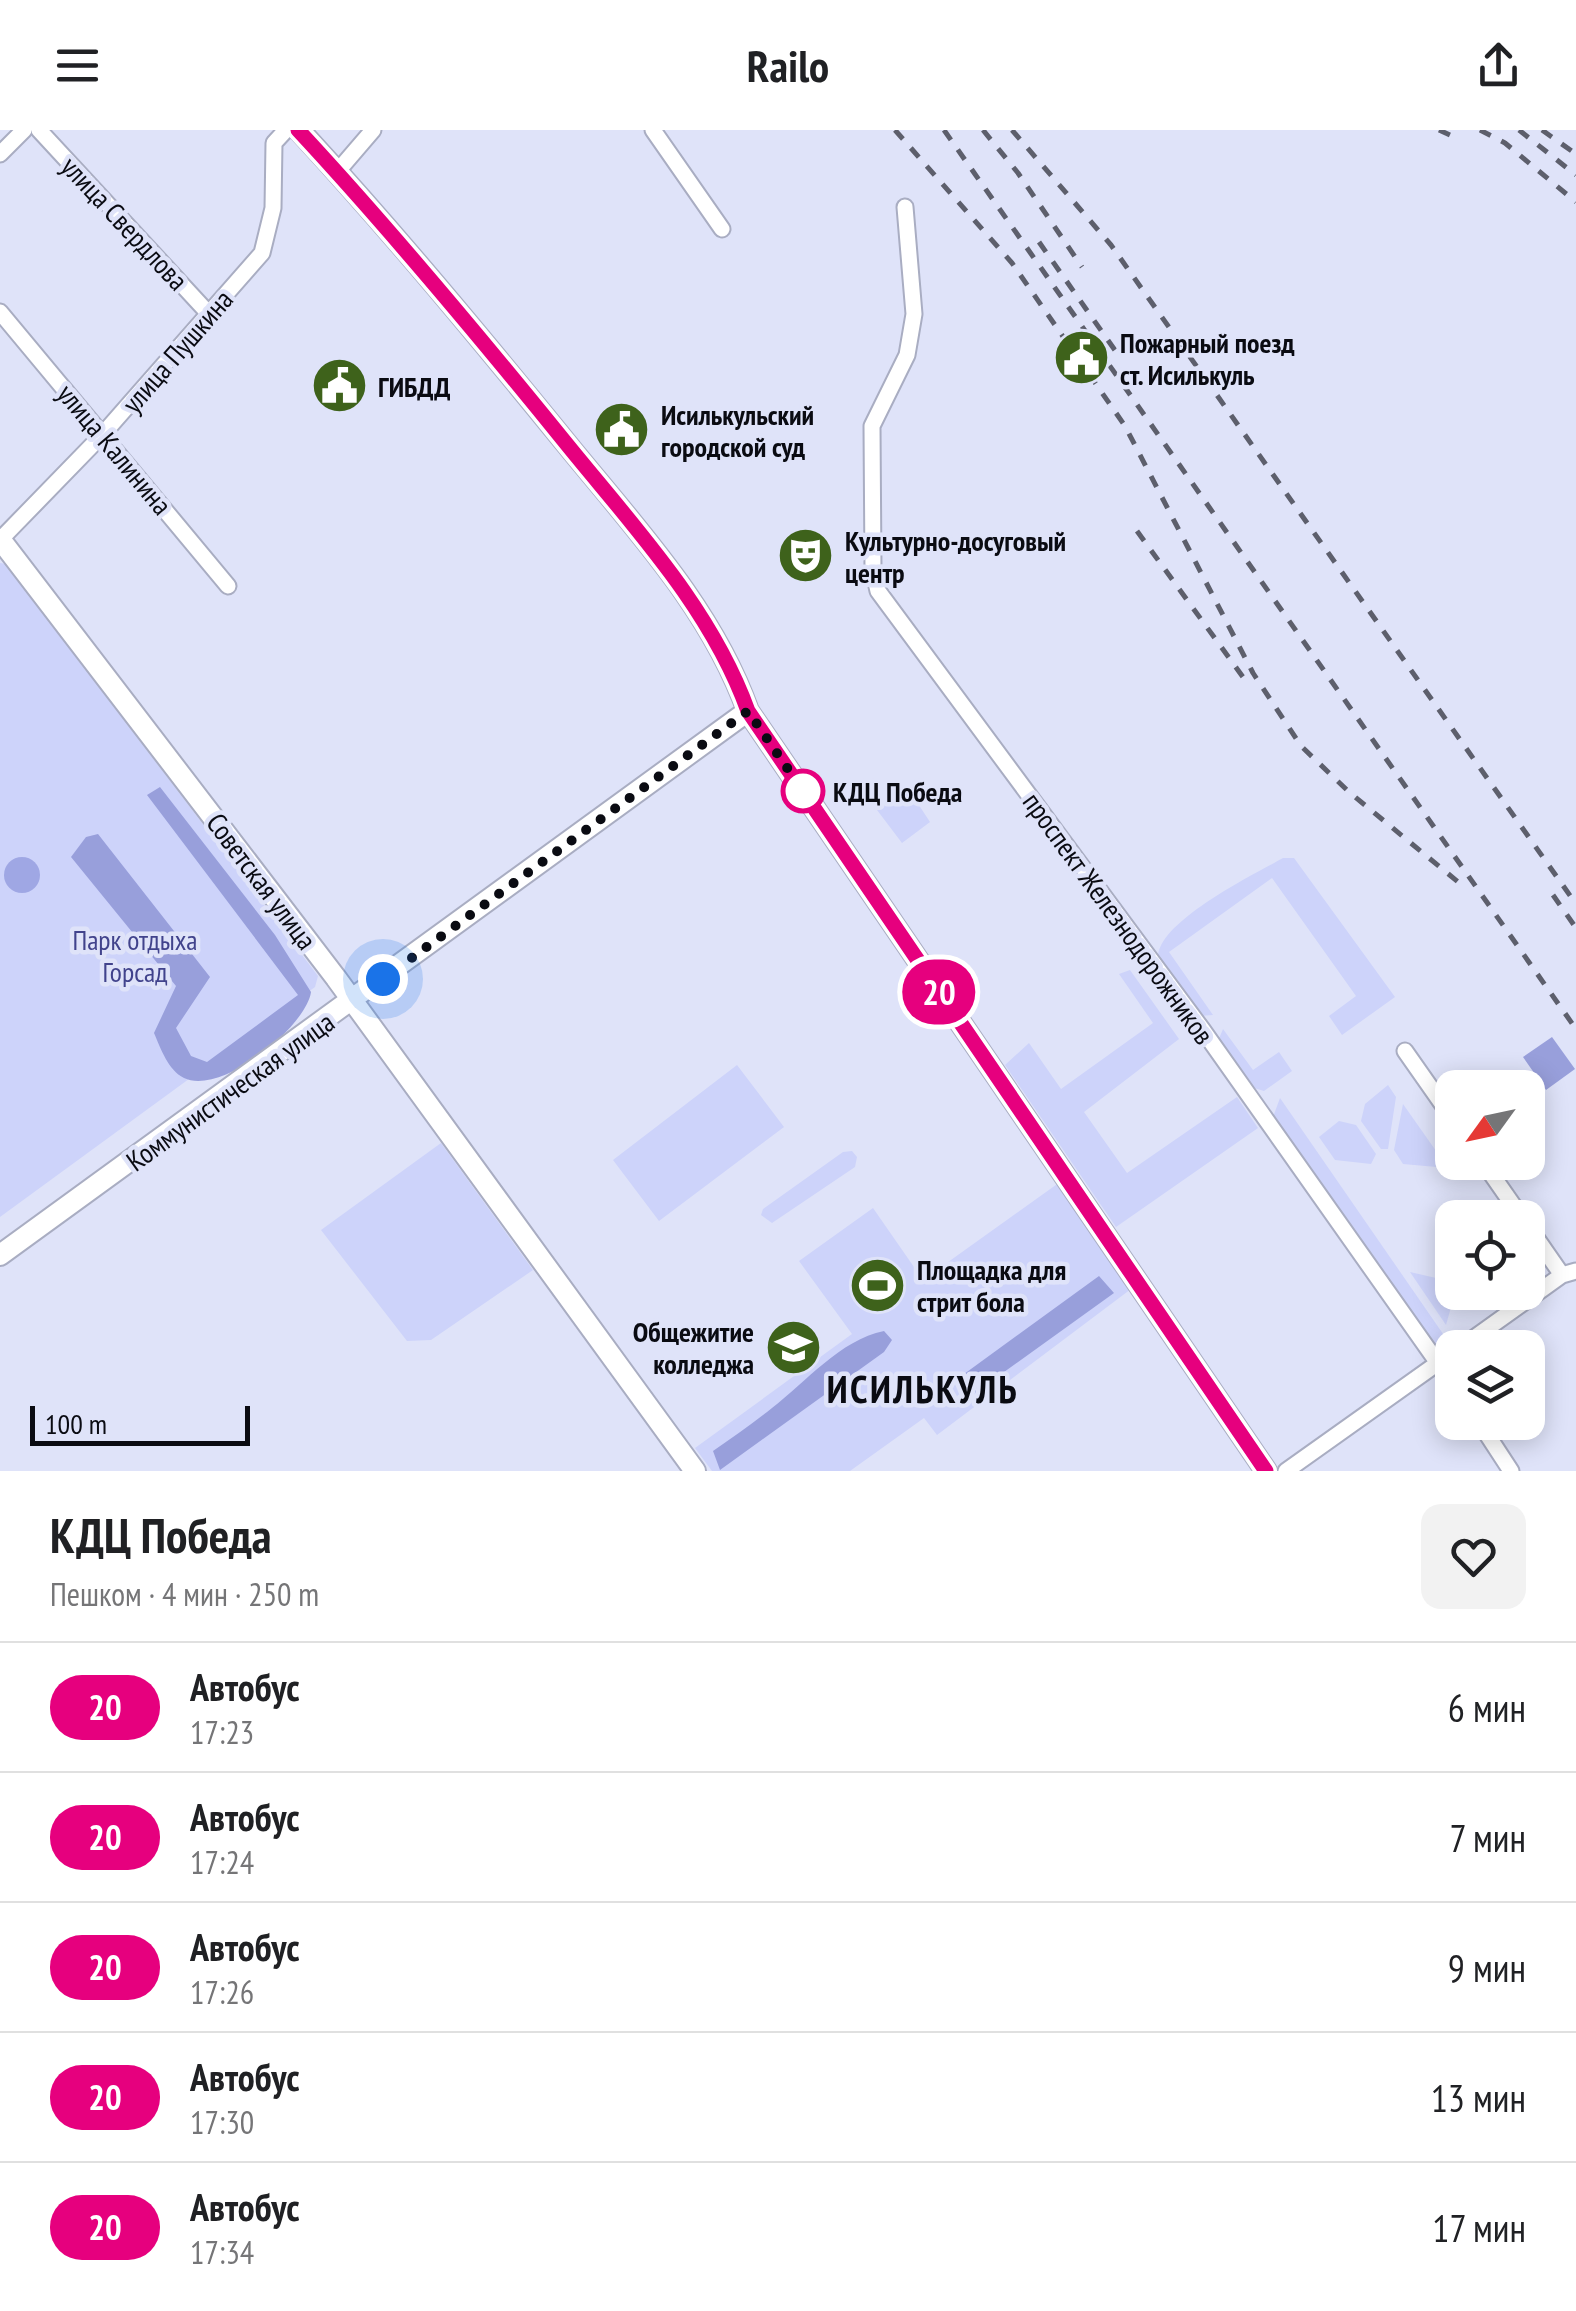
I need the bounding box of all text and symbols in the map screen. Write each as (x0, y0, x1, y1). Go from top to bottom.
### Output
text: Railo (747, 36, 829, 94)
icon: menu (50, 38, 105, 93)
icon: share (1471, 38, 1526, 93)
street label: улица Свердлова (54, 148, 196, 298)
street label: улица Пушкина (113, 282, 241, 420)
place label: Пожарный поезд ст. Исилькуль (1120, 324, 1295, 393)
public building icon: Пожарный поезд ст. Исилькуль (1051, 328, 1111, 388)
public building icon: ГИБДД (309, 356, 369, 416)
place label: ГИБДД (378, 368, 450, 405)
street label: улица Калинина (49, 376, 181, 522)
place label: Исилькульский городской суд (661, 396, 814, 465)
public building icon: Исилькульский городской суд (592, 400, 652, 460)
place label: Культурно-досуговый центр (845, 522, 1066, 591)
theatre icon: Культурно-досуговый центр (776, 526, 836, 586)
marker: КДЦ Победа (782, 770, 824, 812)
place label: КДЦ Победа (833, 773, 962, 810)
street label: проспект Железнодорожников (1015, 785, 1223, 1051)
street label: Советская улица (199, 805, 325, 957)
park label: Парк отдыха Горсад (72, 921, 198, 990)
your location (358, 954, 408, 1004)
line badge: 20 (894, 960, 984, 1024)
text: 20 (922, 969, 956, 1015)
street label: Коммунистическая улица (119, 1003, 341, 1179)
north arrow (1435, 1070, 1545, 1180)
map controls (1435, 1070, 1545, 1440)
button: locate (1435, 1200, 1545, 1310)
place label: Площадка для стрит бола (917, 1251, 1066, 1320)
sports icon: Площадка для стрит бола (848, 1255, 908, 1315)
place label: Общежитие колледжа (633, 1313, 754, 1382)
school or university icon: Общежитие колледжа (763, 1317, 823, 1377)
button: layers (1435, 1330, 1545, 1440)
district label: ИСИЛЬКУЛЬ (827, 1364, 1019, 1413)
scale bar (30, 1401, 250, 1446)
text: 100 m (45, 1405, 107, 1442)
text: КДЦ Победа (50, 1504, 272, 1566)
button: heart (1421, 1504, 1526, 1609)
text: Пешком · 4 мин · 250 m (50, 1573, 319, 1615)
text: Автобус (190, 1662, 300, 1711)
text: 6 мин (1448, 1683, 1526, 1732)
text: 20 (88, 1684, 122, 1730)
text: 17:23 (190, 1711, 254, 1753)
text: Автобус (190, 1792, 300, 1841)
text: 7 мин (1449, 1813, 1526, 1862)
text: 20 (88, 1814, 122, 1860)
text: 17:24 (190, 1841, 254, 1883)
text: Автобус (190, 1922, 300, 1971)
text: 9 мин (1448, 1943, 1526, 1992)
text: 20 (88, 1944, 122, 1990)
text: 17:26 (190, 1971, 254, 2013)
text: Автобус (190, 2052, 300, 2101)
text: 13 мин (1431, 2073, 1526, 2122)
text: 20 (88, 2074, 122, 2120)
text: 17:30 (190, 2101, 254, 2143)
text: Автобус (190, 2182, 300, 2231)
text: 17 мин (1432, 2203, 1526, 2252)
text: 20 (88, 2204, 122, 2250)
text: 17:34 (190, 2231, 254, 2273)

